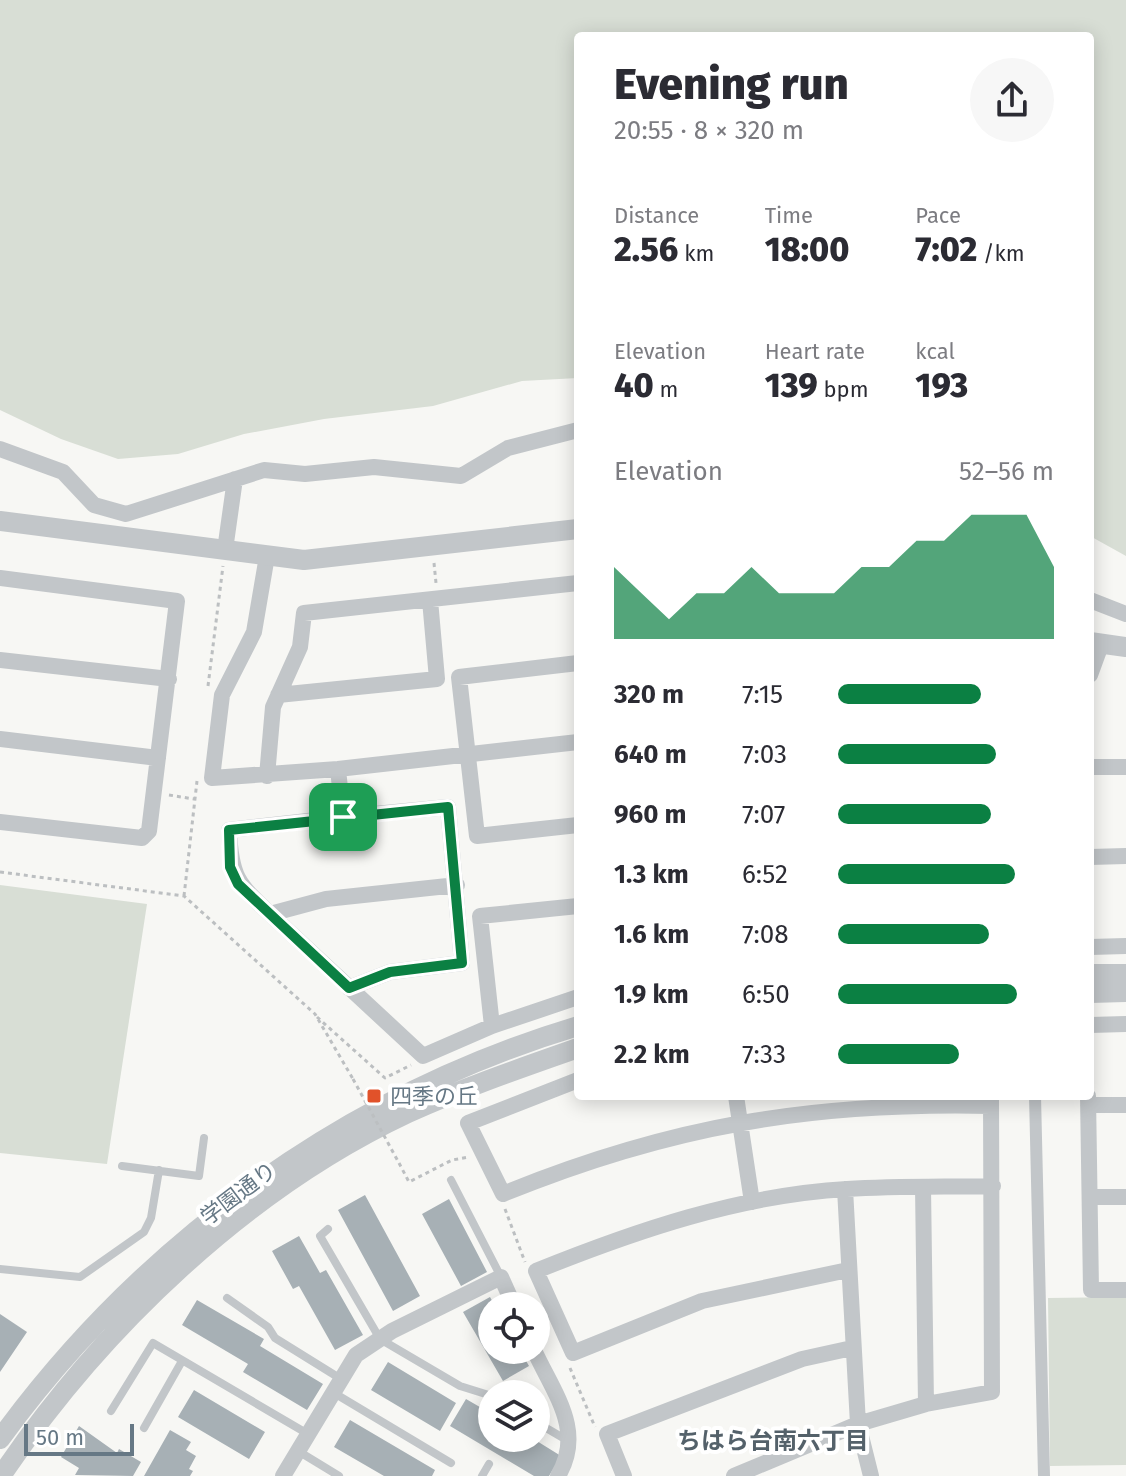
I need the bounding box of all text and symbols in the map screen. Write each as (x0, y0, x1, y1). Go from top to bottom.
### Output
text: Evening run (614, 58, 849, 111)
button: share (970, 58, 1054, 142)
text: 20:55 · 8 × 320 m (614, 115, 804, 146)
text: Distance (614, 202, 699, 229)
text: Time (765, 202, 813, 229)
text: Pace (915, 202, 961, 229)
text: 2.56 (614, 229, 678, 270)
text: 18:00 (765, 229, 849, 270)
text: 7:02 (915, 229, 977, 270)
text: km (678, 240, 714, 267)
text: /km (977, 240, 1025, 267)
text: Elevation (614, 338, 706, 365)
text: Heart rate (765, 338, 865, 365)
text: kcal (915, 338, 955, 365)
text: 40 (614, 365, 654, 406)
text: 139 (765, 365, 818, 406)
text: 193 (915, 365, 968, 406)
text: m (654, 376, 678, 403)
text: bpm (818, 376, 869, 403)
text: Elevation (614, 456, 723, 487)
text: 52–56 m (959, 456, 1054, 487)
text: 320 m (614, 679, 684, 710)
text: 7:15 (742, 679, 783, 710)
text: 640 m (614, 739, 687, 770)
text: 7:03 (742, 739, 787, 770)
pin (309, 783, 377, 851)
icon: arrive (321, 795, 365, 839)
text: 960 m (614, 799, 687, 830)
text: 7:07 (742, 799, 785, 830)
text: 1.3 km (614, 859, 689, 890)
text: 6:52 (742, 859, 788, 890)
text: 1.6 km (614, 919, 689, 950)
text: 7:08 (742, 919, 789, 950)
text: 1.9 km (614, 979, 689, 1010)
text: 6:50 (742, 979, 790, 1010)
text: 2.2 km (614, 1039, 690, 1070)
text: 7:33 (742, 1039, 786, 1070)
place label: 四季の丘 (390, 1083, 478, 1110)
marker: 四季の丘 (365, 1087, 383, 1105)
street label: 学園通り (195, 1156, 282, 1231)
map controls (478, 1292, 550, 1452)
button: locate (478, 1292, 550, 1364)
button: layers (478, 1380, 550, 1452)
scale bar (24, 1420, 134, 1456)
text: 50 m (36, 1424, 84, 1451)
district label: ちはら台南六丁目 (677, 1427, 869, 1455)

